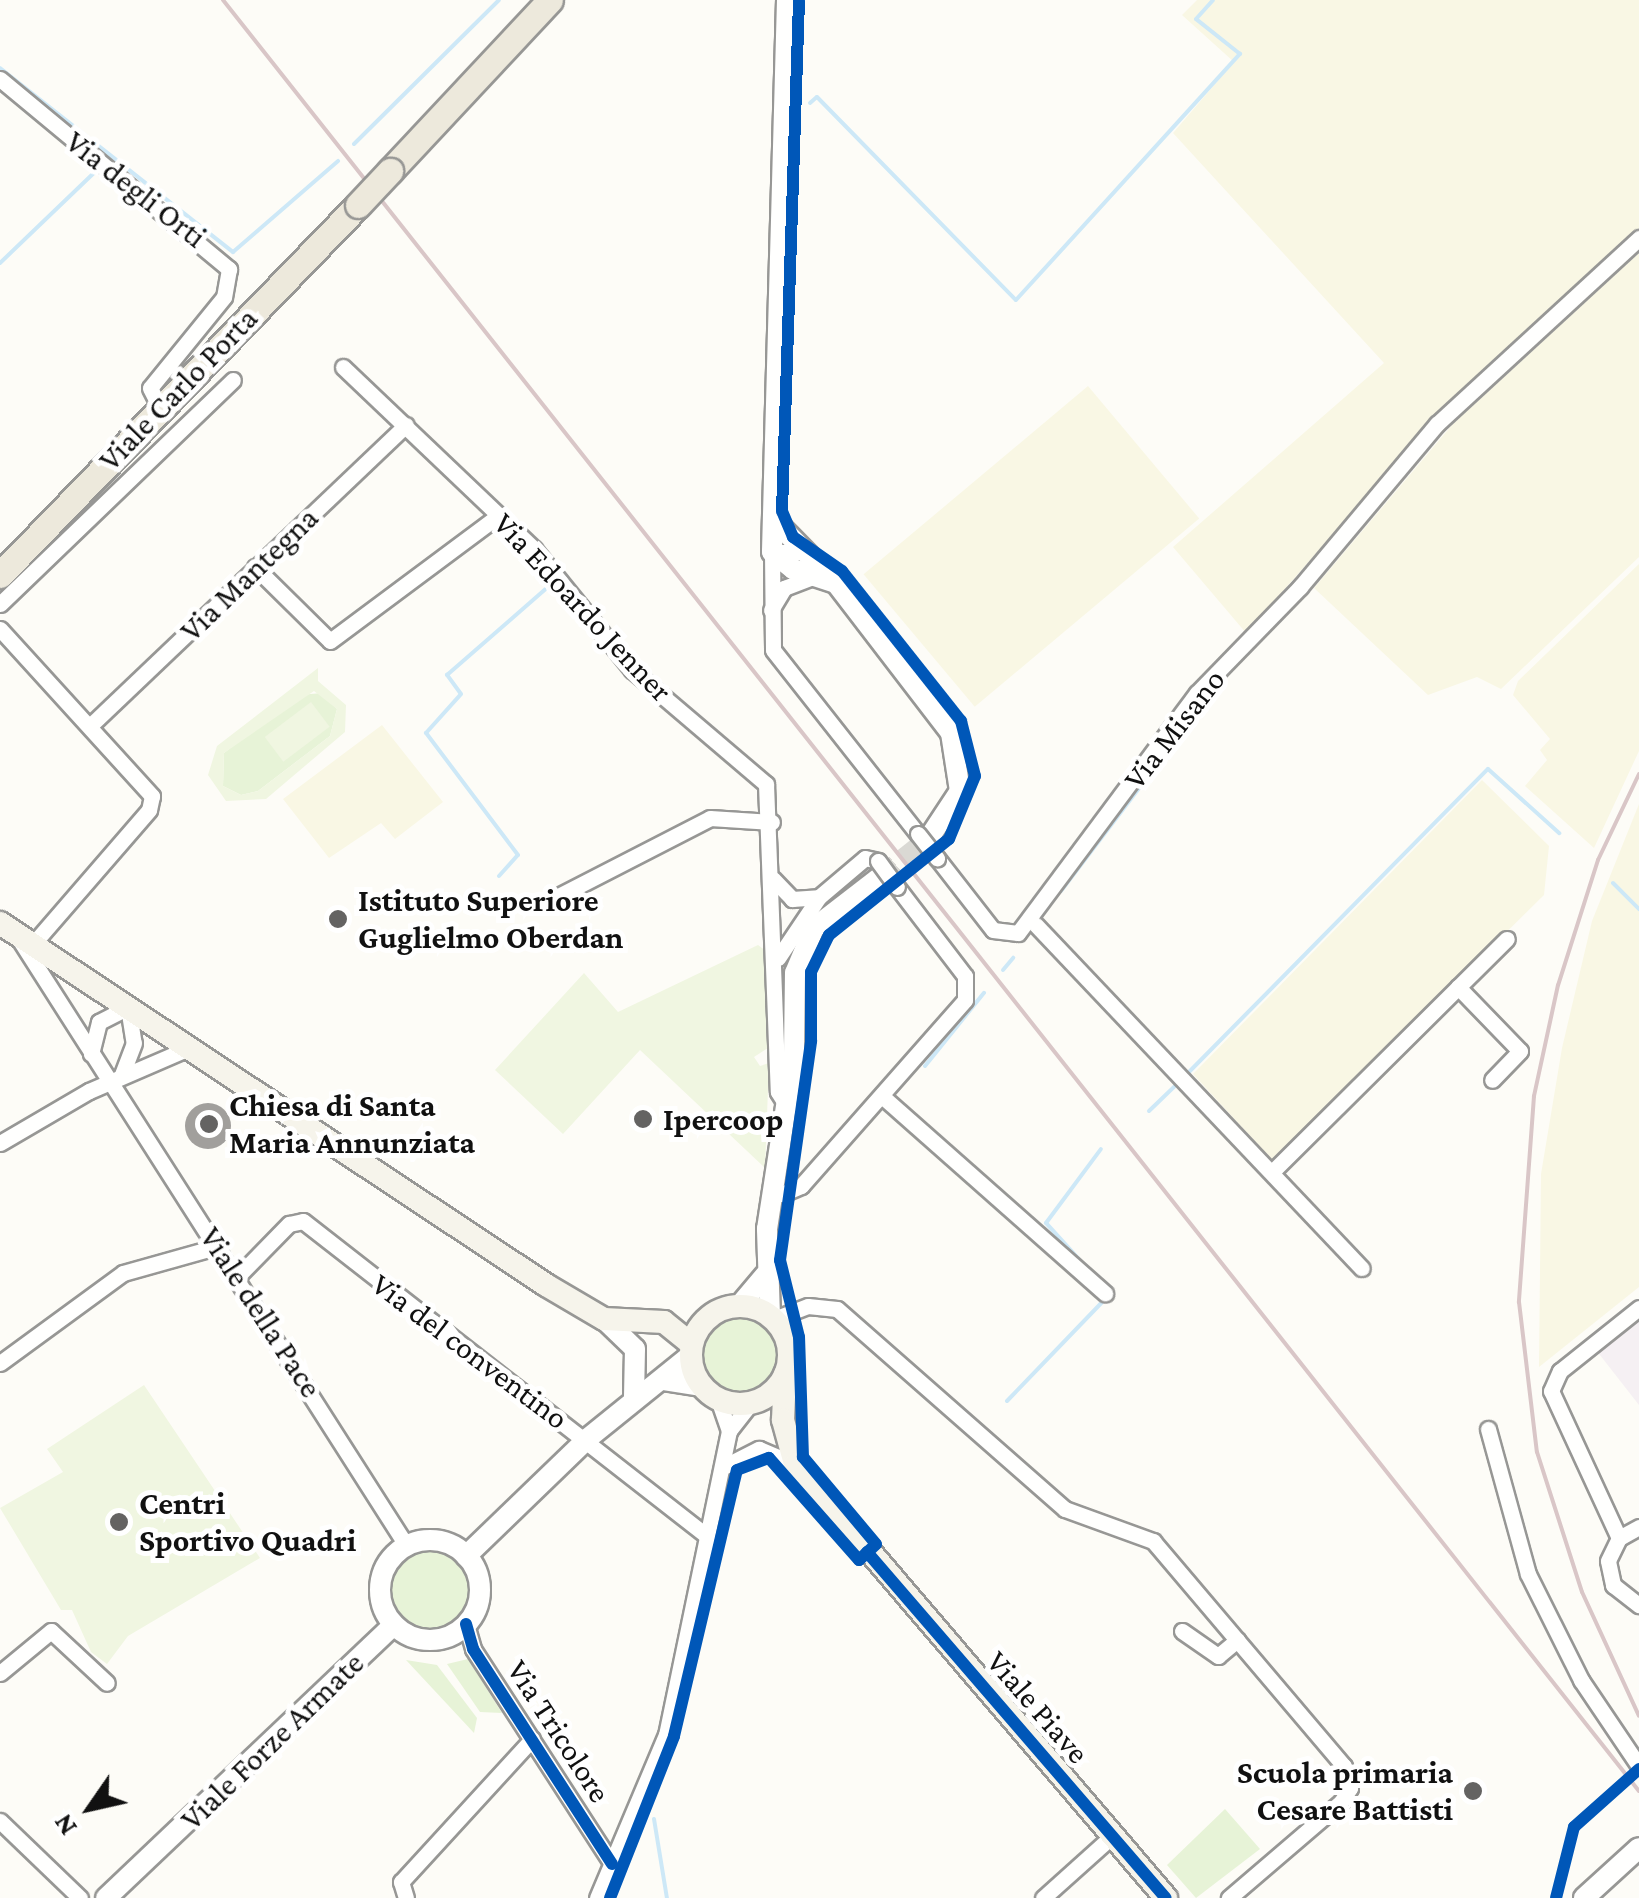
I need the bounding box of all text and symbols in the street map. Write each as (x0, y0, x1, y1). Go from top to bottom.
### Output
street label: Via degli Orti (58, 122, 214, 256)
street label: Viale Carlo Porta (90, 299, 266, 479)
street label: Via Mantegna (172, 499, 326, 649)
street label: Via Edoardo Jenner (486, 504, 680, 710)
street label: Via Misano (1115, 661, 1233, 797)
place label: Istituto Superiore Guglielmo Oberdan (358, 882, 623, 957)
marker: Istituto Superiore Guglielmo Oberdan (327, 908, 349, 930)
place label: Chiesa di Santa Maria Annunziata (229, 1087, 475, 1162)
place label: Ipercoop (663, 1100, 783, 1138)
marker: Ipercoop (632, 1108, 654, 1130)
marker: Chiesa di Santa Maria Annunziata (198, 1113, 220, 1135)
street label: Viale della Pace (192, 1220, 330, 1404)
street label: Via del conventino (364, 1265, 576, 1437)
place label: Centri Sportivo Quadri (139, 1485, 356, 1560)
marker: Centri Sportivo Quadri (108, 1511, 130, 1533)
street label: Viale Piave (979, 1643, 1097, 1771)
street label: Viale Forze Armate (172, 1644, 372, 1838)
street label: Via Tricolore (499, 1653, 619, 1809)
place label: Scuola primaria Cesare Battisti (1237, 1754, 1453, 1829)
north arrow (40, 1758, 140, 1858)
marker: Scuola primaria Cesare Battisti (1462, 1780, 1484, 1802)
text: N (47, 1808, 83, 1842)

